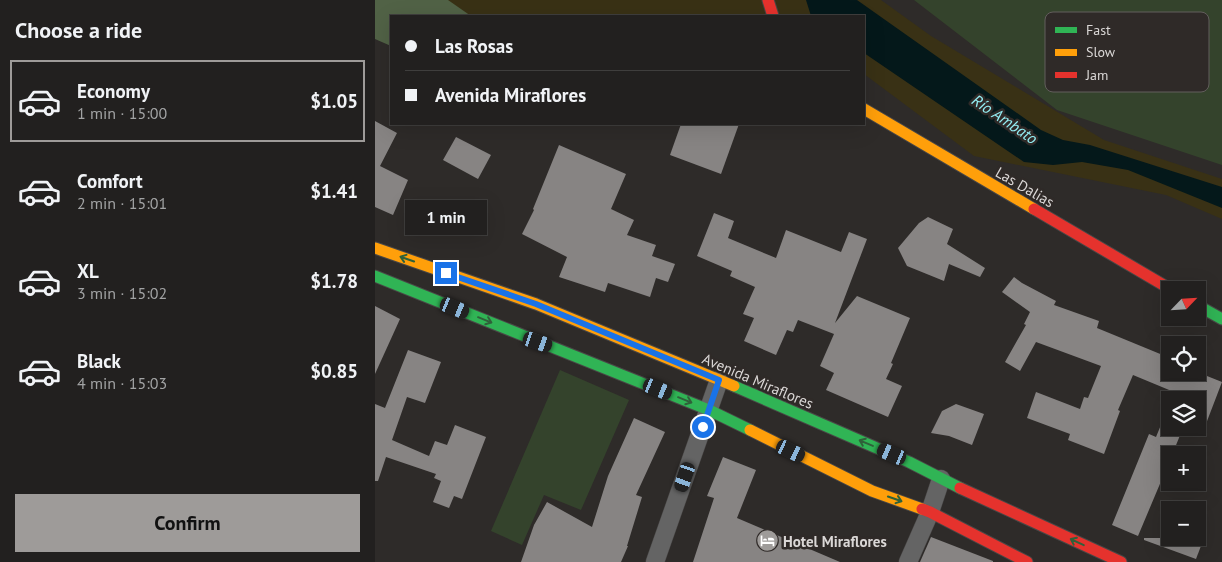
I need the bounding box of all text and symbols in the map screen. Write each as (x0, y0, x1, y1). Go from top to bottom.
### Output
legend (1045, 12, 1209, 92)
text: Choose a ride (15, 16, 142, 44)
text: Fast (1086, 21, 1111, 39)
text: Las Rosas (435, 34, 513, 58)
text: Slow (1086, 43, 1116, 61)
text: Jam (1085, 66, 1108, 84)
icon: car (17, 79, 62, 124)
text: Economy (77, 79, 150, 103)
text: Avenida Miraflores (435, 83, 586, 107)
text: $1.05 (310, 89, 358, 113)
water label: Río Ambato (968, 90, 1042, 148)
text: 1 min · 15:00 (77, 103, 167, 123)
street label: Las Dalias (992, 163, 1058, 211)
icon: car (17, 169, 62, 214)
text: Comfort (77, 169, 143, 193)
text: $1.41 (310, 179, 358, 203)
text: 2 min · 15:01 (77, 193, 167, 213)
callout: 1 min (405, 200, 487, 236)
text: 1 min (426, 207, 466, 227)
one-way arrow (400, 254, 415, 263)
icon: car (17, 259, 62, 304)
text: XL (77, 259, 99, 283)
route end (435, 262, 457, 284)
text: $1.78 (310, 269, 358, 293)
north arrow (1161, 281, 1206, 326)
map controls (1161, 281, 1206, 546)
text: 3 min · 15:02 (77, 283, 167, 303)
car (438, 295, 471, 321)
one-way arrow (477, 316, 492, 326)
car (521, 330, 554, 354)
button: locate (1161, 336, 1206, 381)
icon: car (17, 349, 62, 394)
text: Black (77, 349, 121, 373)
street label: Avenida Miraflores (700, 349, 816, 413)
text: $0.85 (310, 359, 358, 383)
text: 4 min · 15:03 (77, 373, 167, 393)
car (641, 376, 674, 402)
button: layers (1161, 391, 1206, 436)
one-way arrow (677, 396, 692, 405)
route start (692, 416, 714, 438)
car (774, 438, 807, 464)
one-way arrow (859, 438, 874, 448)
car (875, 441, 908, 467)
button: + (1161, 446, 1206, 491)
car (673, 460, 696, 494)
button: Confirm (15, 494, 360, 552)
one-way arrow (886, 495, 902, 504)
button: − (1161, 501, 1206, 546)
hotel icon: Hotel Miraflores (755, 529, 779, 553)
place label: Hotel Miraflores (783, 532, 887, 551)
one-way arrow (1070, 536, 1085, 546)

